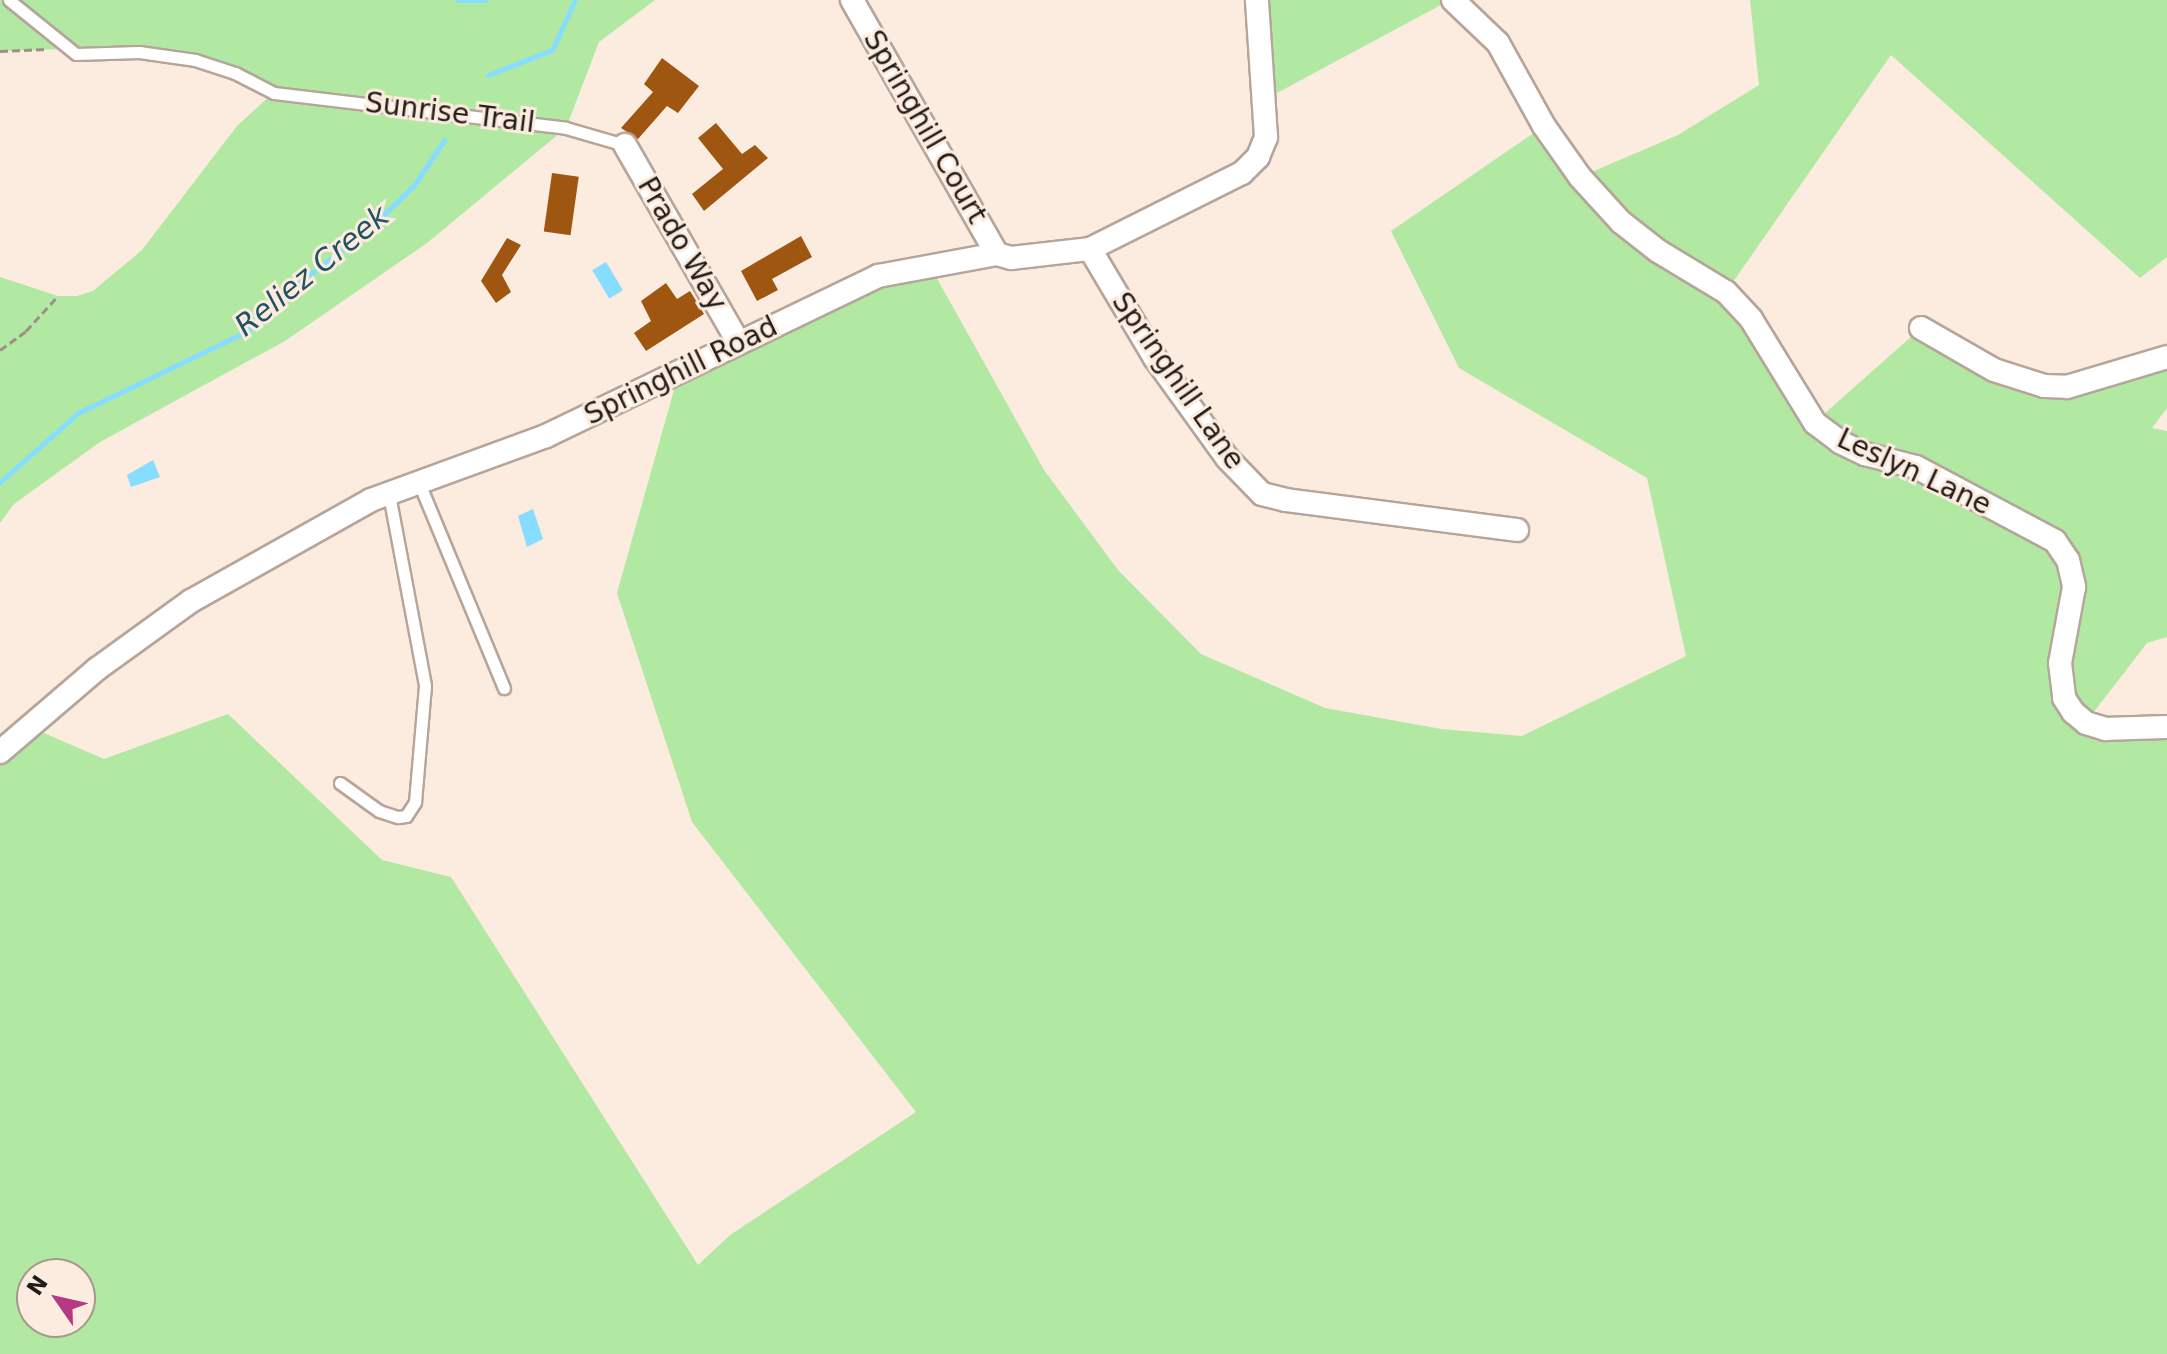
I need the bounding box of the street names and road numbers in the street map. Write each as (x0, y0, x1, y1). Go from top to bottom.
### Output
street label: Springhill Court (856, 25, 994, 229)
street label: Sunrise Trail (363, 86, 537, 140)
street label: Prado Way (630, 171, 734, 317)
street label: Springhill Lane (1105, 286, 1251, 476)
street label: Springhill Road (579, 310, 783, 432)
street label: Leslyn Lane (1832, 422, 1996, 522)

